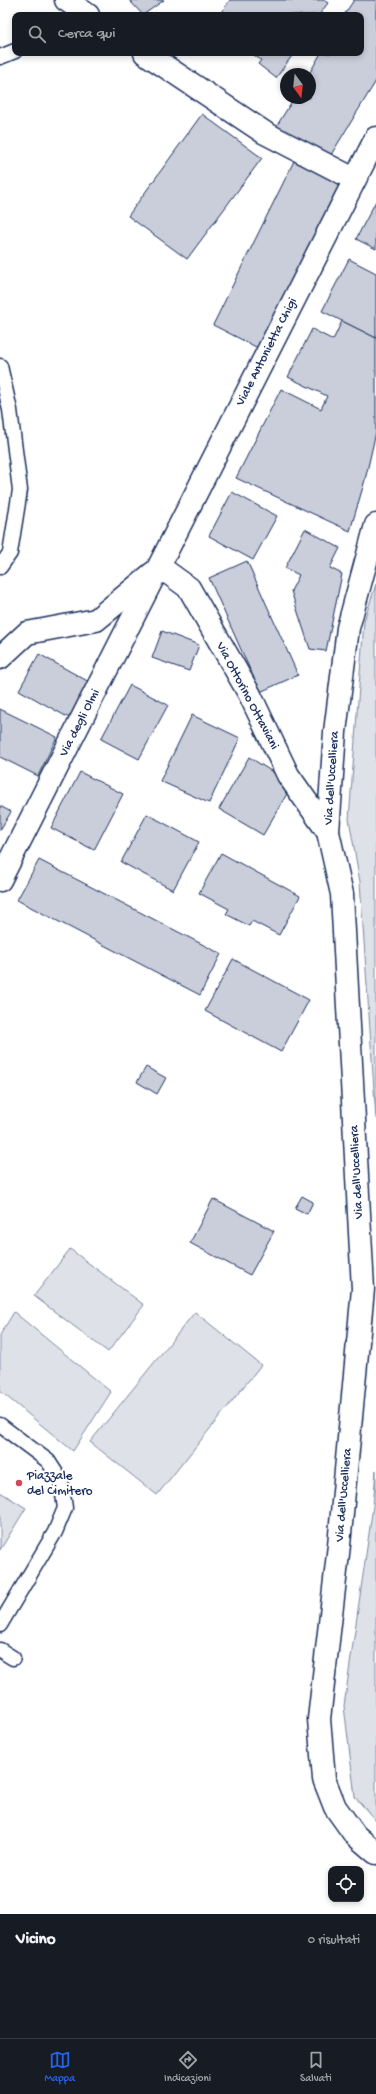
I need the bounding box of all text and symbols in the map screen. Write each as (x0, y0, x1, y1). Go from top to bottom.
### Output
search box (12, 12, 364, 56)
icon: search (26, 23, 48, 45)
text: Cerca qui (58, 25, 115, 43)
north arrow (280, 68, 316, 104)
street label: Viale Antonietta Chigi (233, 295, 301, 410)
street label: Via Ottorino Ottaviani (212, 639, 282, 752)
street label: Via degli Olmi (56, 687, 103, 760)
street label: Via dell'Uccelliera (321, 730, 343, 826)
street label: Via dell'Uccelliera (347, 1124, 367, 1220)
street label: Via dell'Uccelliera (332, 1447, 356, 1543)
place label: Piazzale del Cimitero (26, 1469, 93, 1499)
marker: Piazzale del Cimitero (14, 1478, 24, 1488)
map controls (328, 1866, 364, 1902)
button: locate (328, 1866, 364, 1902)
text: Vicino (16, 1930, 56, 1950)
text: 0 risultati (308, 1933, 360, 1948)
tab: Mappa (44, 2049, 75, 2085)
tab: Indicazioni (164, 2049, 211, 2085)
tab: Salvati (300, 2049, 332, 2085)

